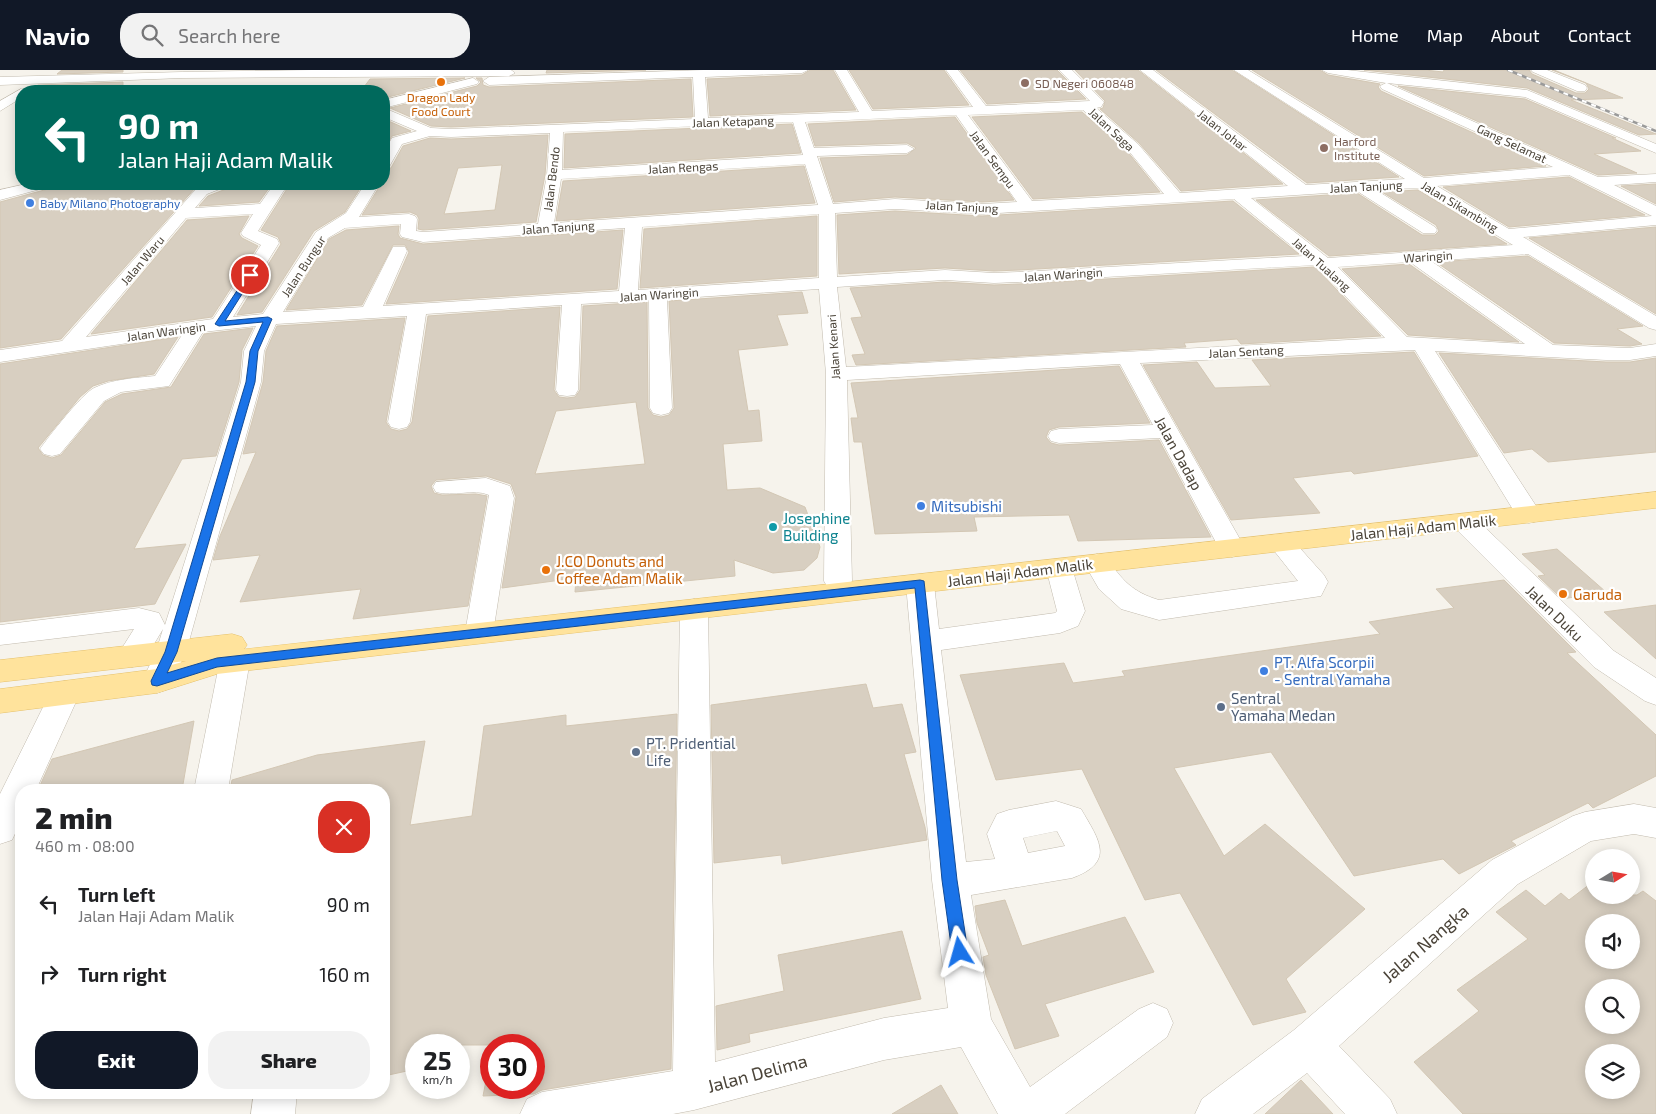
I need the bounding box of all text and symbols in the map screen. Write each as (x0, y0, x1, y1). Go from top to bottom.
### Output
search box (120, 13, 470, 58)
text: Navio (25, 21, 90, 50)
icon: search (138, 21, 166, 49)
text: Search here (178, 24, 280, 47)
text: Home (1351, 24, 1399, 46)
text: Map (1427, 24, 1463, 46)
text: About (1491, 24, 1540, 46)
text: Contact (1568, 24, 1631, 46)
marker: Dragon Lady Food Court (435, 76, 447, 88)
place label: SD Negeri 060848 (1035, 76, 1134, 90)
marker: SD Negeri 060848 (1019, 77, 1031, 89)
place label: Dragon Lady Food Court (407, 90, 476, 118)
text: 90 m (118, 104, 199, 146)
street label: Jalan Saga (1086, 104, 1138, 154)
icon: left (35, 105, 100, 170)
street label: Jalan Johar (1195, 106, 1251, 154)
street label: Jalan Ketapang (692, 113, 775, 129)
street label: Gang Selamat (1475, 121, 1550, 165)
street label: Jalan Sempu (967, 127, 1019, 191)
place label: Harford Institute (1334, 134, 1380, 162)
marker: Harford Institute (1318, 142, 1330, 154)
text: Jalan Haji Adam Malik (118, 146, 333, 172)
street label: Jalan Bendo (540, 146, 562, 212)
street label: Jalan Rengas (647, 158, 719, 176)
street label: Jalan Tanjung (1329, 177, 1403, 196)
street label: Jalan Sikambing (1419, 178, 1501, 235)
place label: Baby Milano Photography (40, 196, 181, 210)
marker: Baby Milano Photography (24, 197, 36, 209)
street label: Jalan Tanjung (925, 197, 999, 216)
street label: Jalan Tanjung (521, 217, 595, 238)
street label: Jalan Waru (117, 233, 167, 287)
street label: Jalan Bungur (278, 233, 328, 299)
street label: Jalan Tualang (1290, 234, 1354, 294)
street label: Waringin (1403, 247, 1453, 265)
pin (229, 254, 271, 296)
icon: arrive (236, 261, 264, 289)
street label: Jalan Waringin (1023, 264, 1103, 284)
street label: Jalan Waringin (619, 284, 699, 304)
street label: Jalan Kenari (824, 314, 842, 380)
street label: Jalan Waringin (126, 319, 206, 343)
street label: Jalan Sentang (1208, 342, 1284, 360)
street label: Jalan Dadap (1151, 413, 1207, 493)
place label: Mitsubishi (931, 497, 1002, 515)
marker: Mitsubishi (915, 500, 927, 512)
place label: Josephine Building (783, 509, 850, 544)
street label: Jalan Haji Adam Malik (1349, 510, 1497, 545)
marker: Josephine Building (767, 521, 779, 533)
place label: J.CO Donuts and Coffee Adam Malik (556, 552, 683, 587)
street label: Jalan Haji Adam Malik (946, 554, 1094, 591)
marker: J.CO Donuts and Coffee Adam Malik (540, 564, 552, 576)
street label: Jalan Duku (1523, 581, 1587, 645)
place label: Garuda (1573, 585, 1622, 603)
marker: Garuda (1557, 588, 1569, 600)
place label: PT. Alfa Scorpii - Sentral Yamaha (1274, 653, 1391, 688)
marker: PT. Alfa Scorpii - Sentral Yamaha (1258, 665, 1270, 677)
place label: Sentral Yamaha Medan (1231, 689, 1335, 724)
marker: Sentral Yamaha Medan (1215, 701, 1227, 713)
place label: PT. Pridential Life (646, 734, 736, 769)
marker: PT. Pridential Life (630, 746, 642, 758)
text: 2 min (35, 799, 113, 835)
button: close (318, 801, 370, 853)
text: 460 m · 08:00 (35, 836, 135, 855)
north arrow (1585, 849, 1640, 904)
map controls (1585, 849, 1640, 1099)
text: Turn left (78, 883, 155, 906)
icon: left (35, 890, 63, 918)
text: 90 m (327, 893, 370, 916)
street label: Jalan Nangka (1377, 899, 1473, 987)
text: Jalan Haji Adam Malik (78, 906, 234, 925)
button: sound (1585, 914, 1640, 969)
position arrow (933, 925, 985, 977)
icon: right (35, 960, 63, 988)
text: Turn right (78, 963, 166, 986)
text: 160 m (319, 963, 370, 986)
button: search (1585, 979, 1640, 1034)
button: Exit (35, 1031, 198, 1089)
button: Share (208, 1031, 370, 1089)
speed limit sign: 30 (480, 1034, 545, 1099)
button: layers (1585, 1044, 1640, 1099)
text: 25 (423, 1045, 452, 1075)
street label: Jalan Delima (705, 1049, 809, 1097)
text: km/h (423, 1072, 452, 1086)

